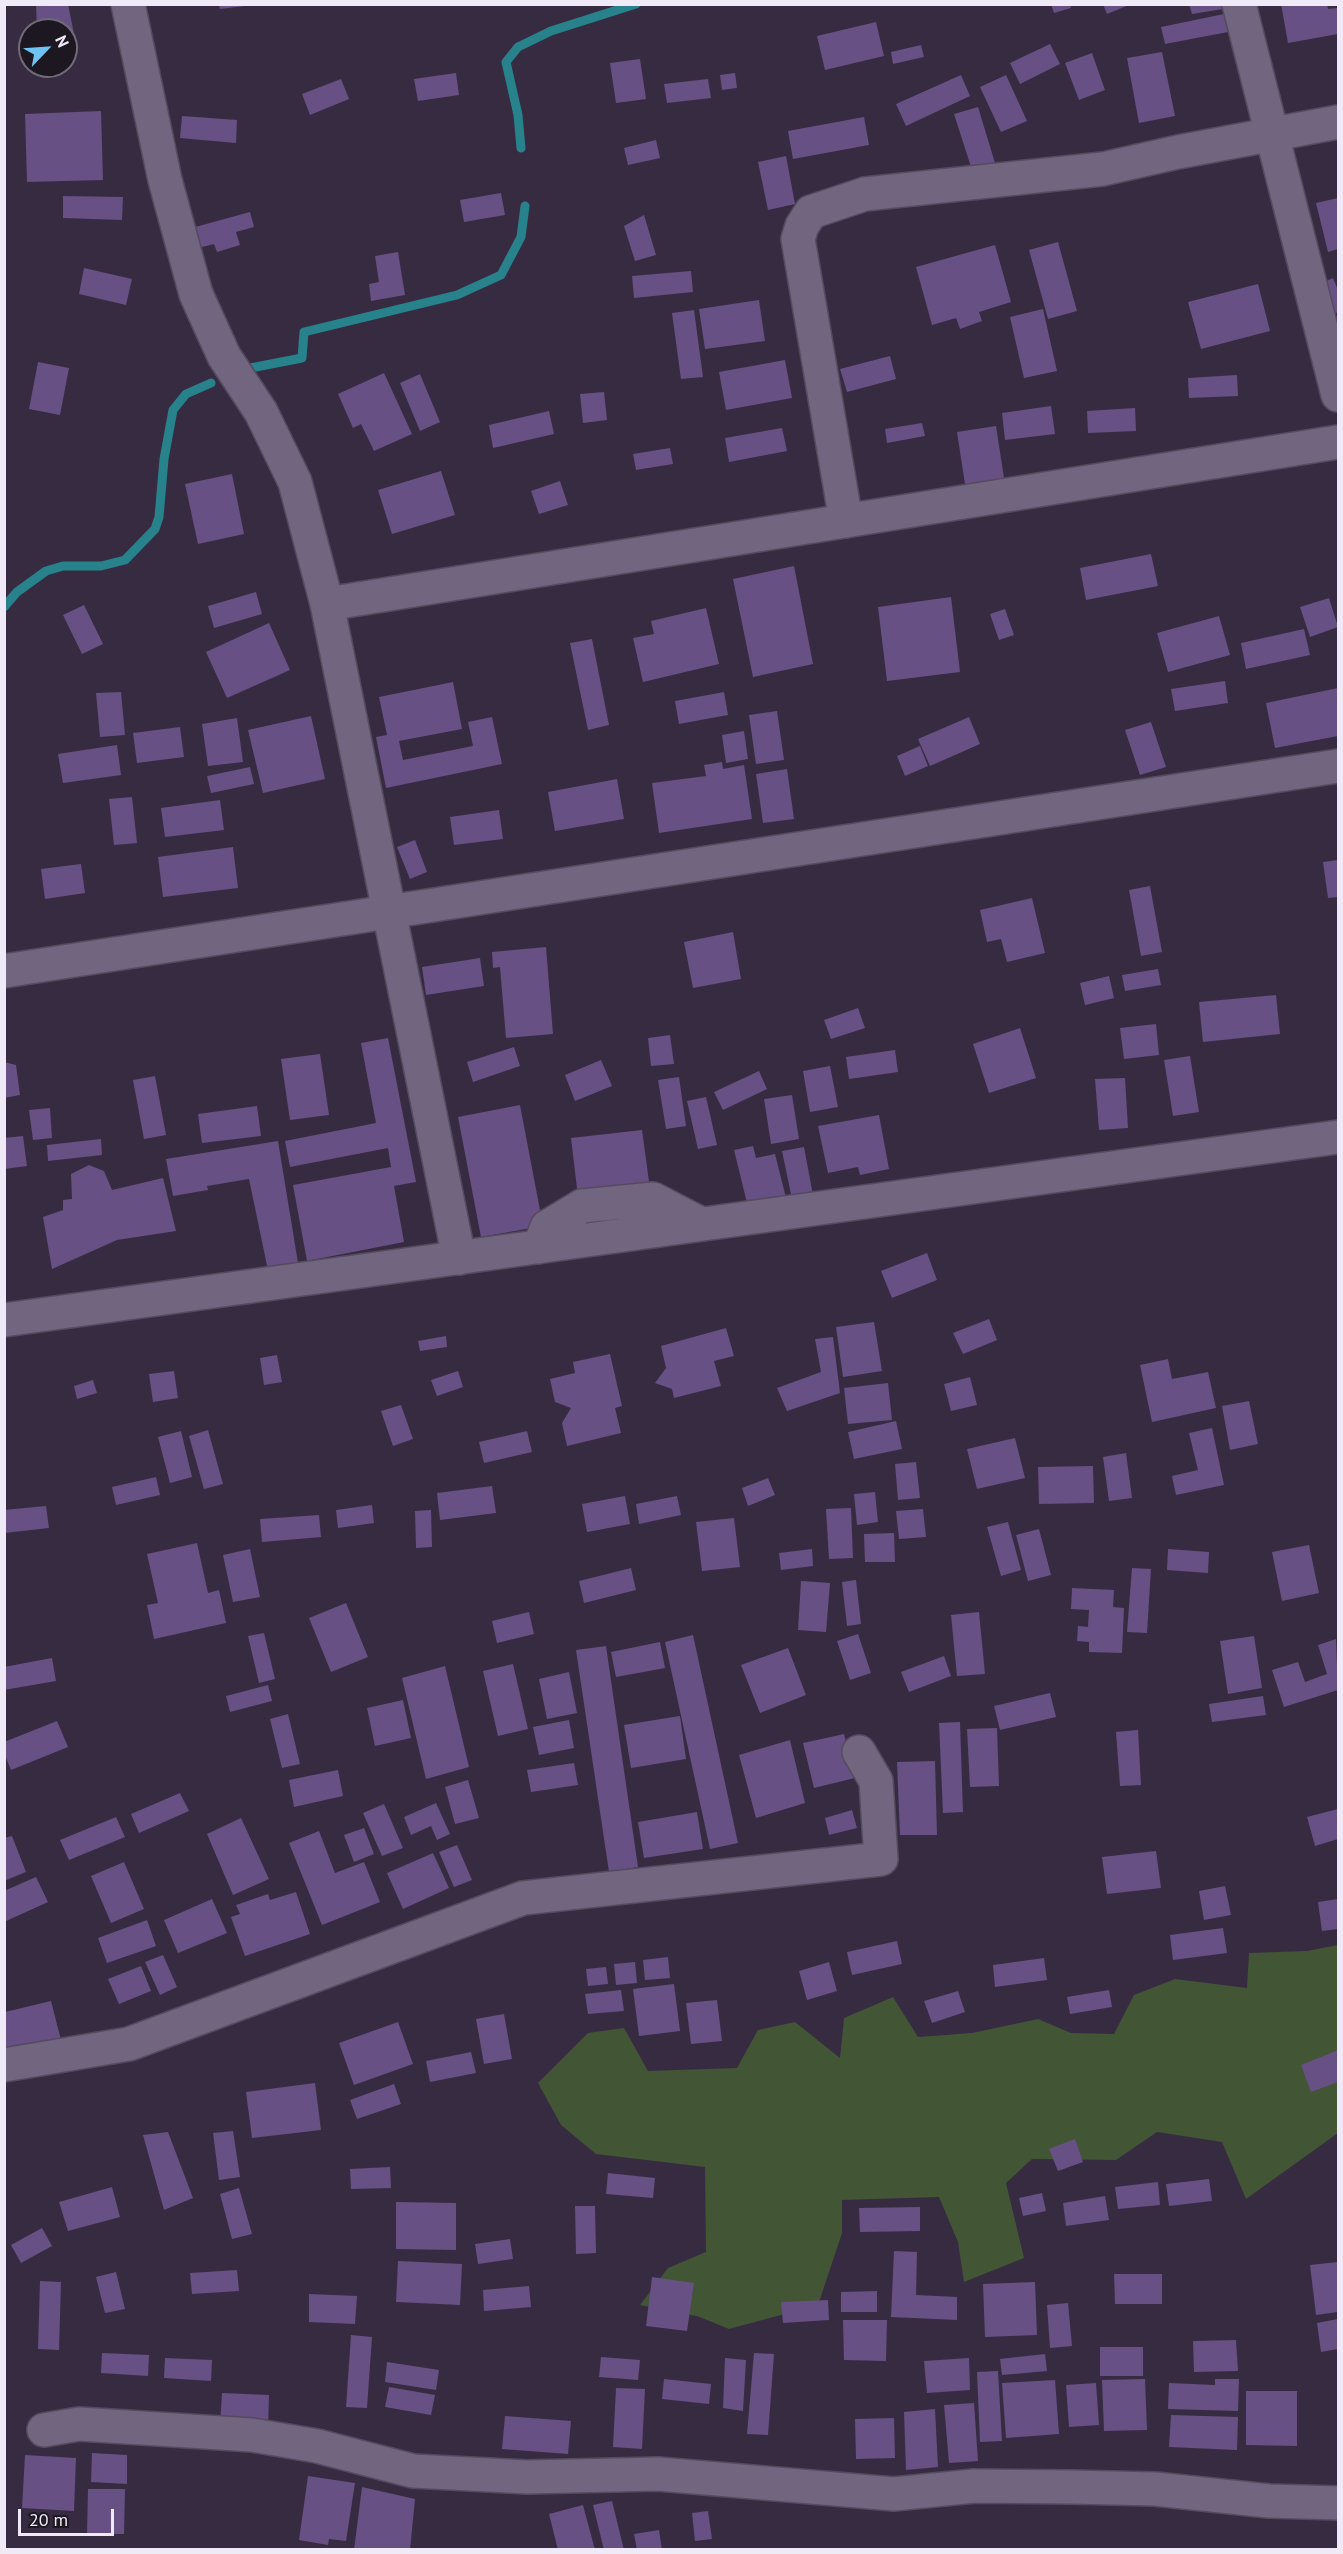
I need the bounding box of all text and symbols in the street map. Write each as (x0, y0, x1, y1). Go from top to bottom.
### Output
north arrow (18, 18, 78, 78)
text: N (51, 32, 74, 50)
scale bar (21, 2497, 117, 2535)
text: 20 m (29, 2508, 68, 2531)

